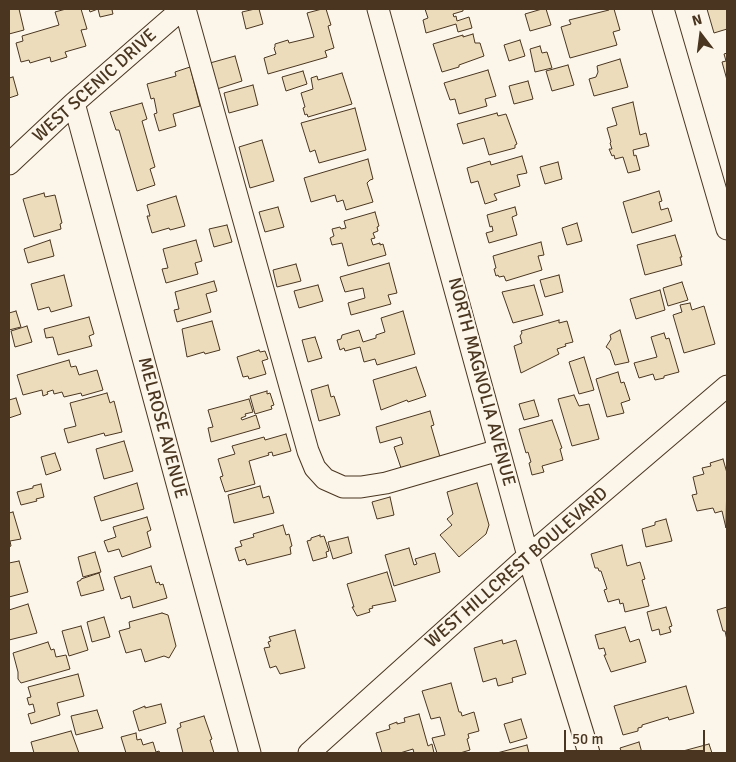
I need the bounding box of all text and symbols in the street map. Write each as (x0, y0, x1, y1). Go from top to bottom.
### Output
north arrow (676, 10, 726, 60)
text: N (690, 11, 704, 30)
street label: WEST SCENIC DRIVE (29, 25, 161, 147)
street label: NORTH MAGNOLIA AVENUE (443, 275, 519, 489)
street label: MELROSE AVENUE (133, 355, 191, 501)
street label: WEST HILLCREST BOULEVARD (421, 483, 613, 653)
scale bar (566, 720, 707, 752)
text: 50 m (572, 730, 603, 748)

